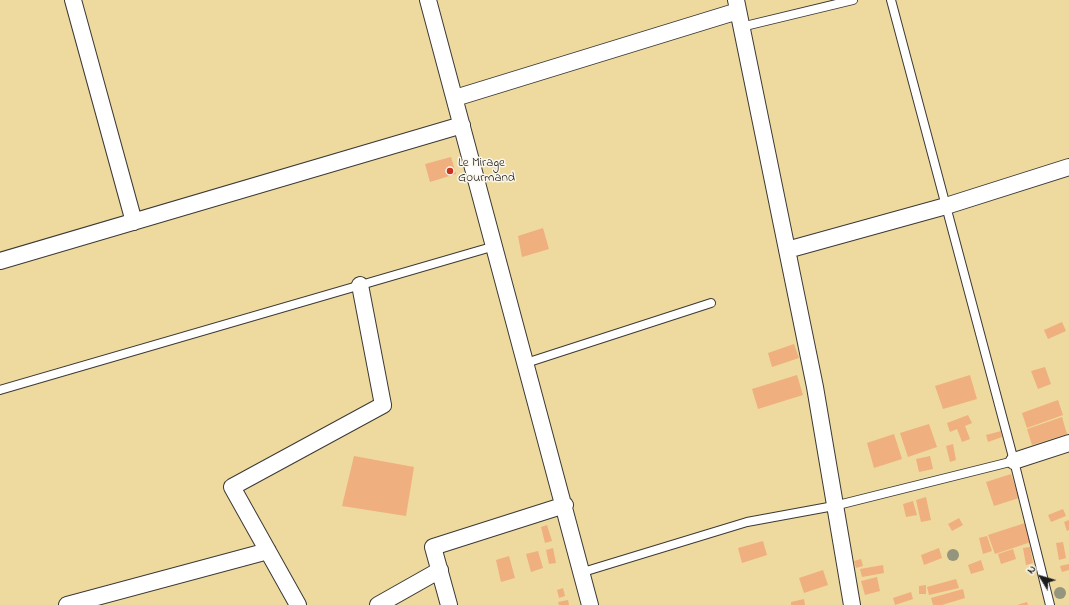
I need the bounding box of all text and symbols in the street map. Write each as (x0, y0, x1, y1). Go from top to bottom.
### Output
place label: Le Mirage Gourmand (458, 156, 515, 187)
marker: Le Mirage Gourmand (445, 166, 455, 176)
north arrow (1021, 557, 1061, 597)
text: N (1023, 562, 1040, 577)

